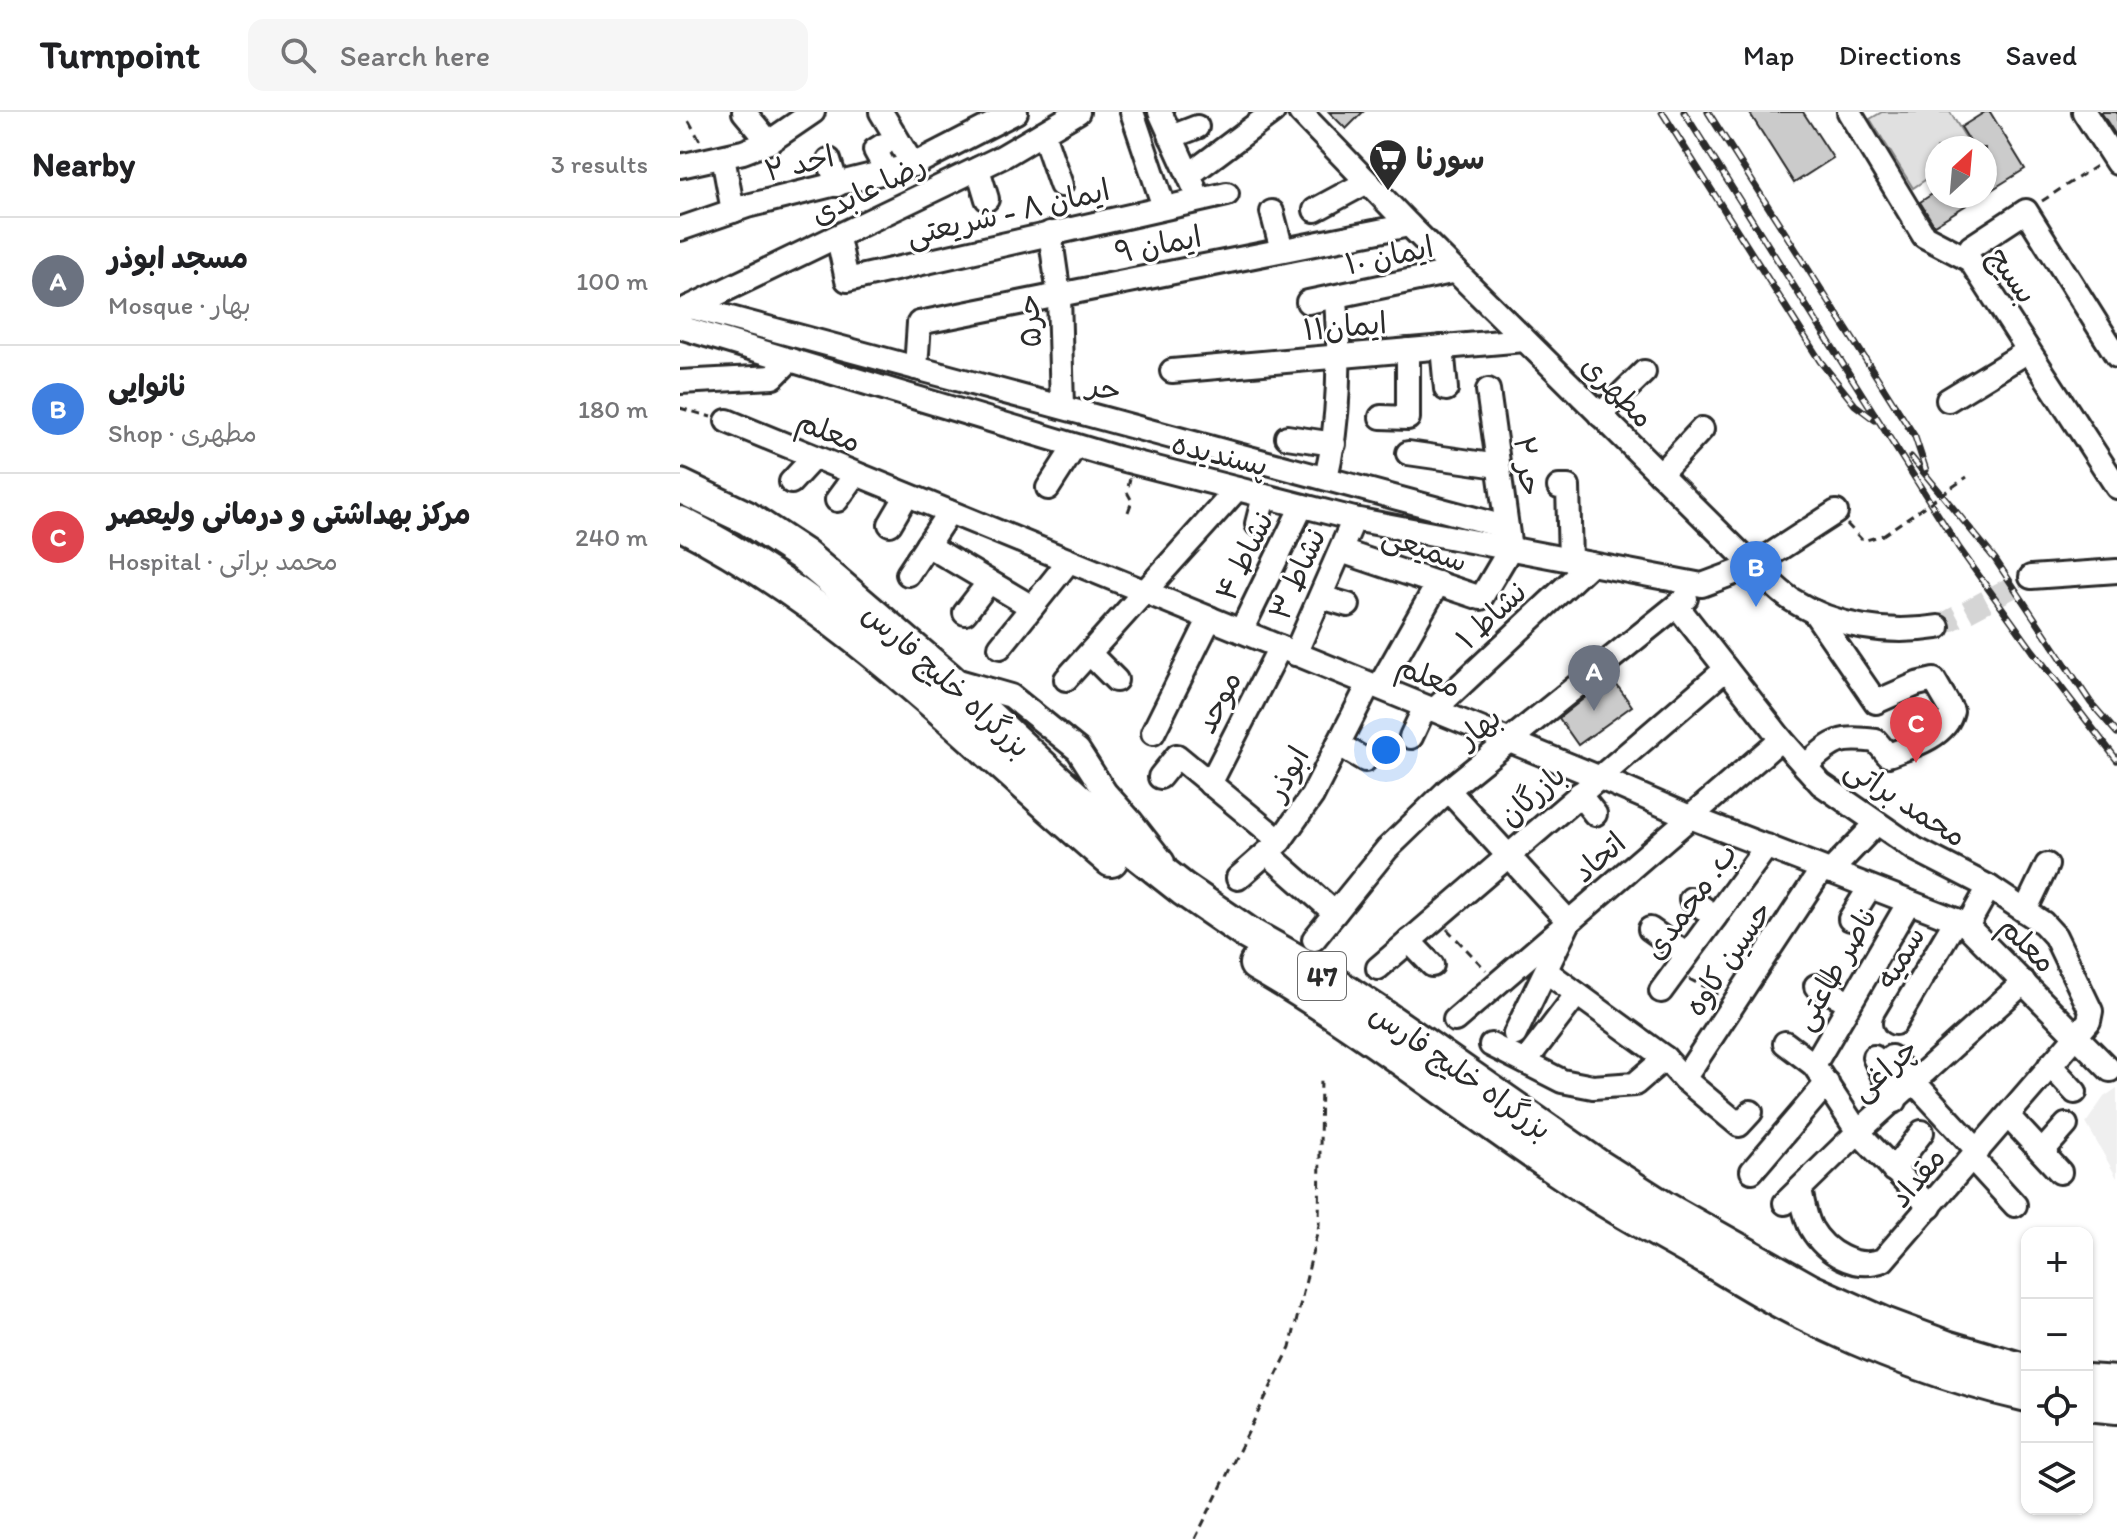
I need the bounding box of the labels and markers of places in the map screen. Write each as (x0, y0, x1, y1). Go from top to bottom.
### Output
supermarket icon: سورنا (1367, 137, 1409, 192)
place label: سورنا (1416, 140, 1484, 178)
pin: B (1730, 541, 1782, 607)
pin: A (1568, 645, 1620, 711)
pin: C (1890, 697, 1942, 763)

